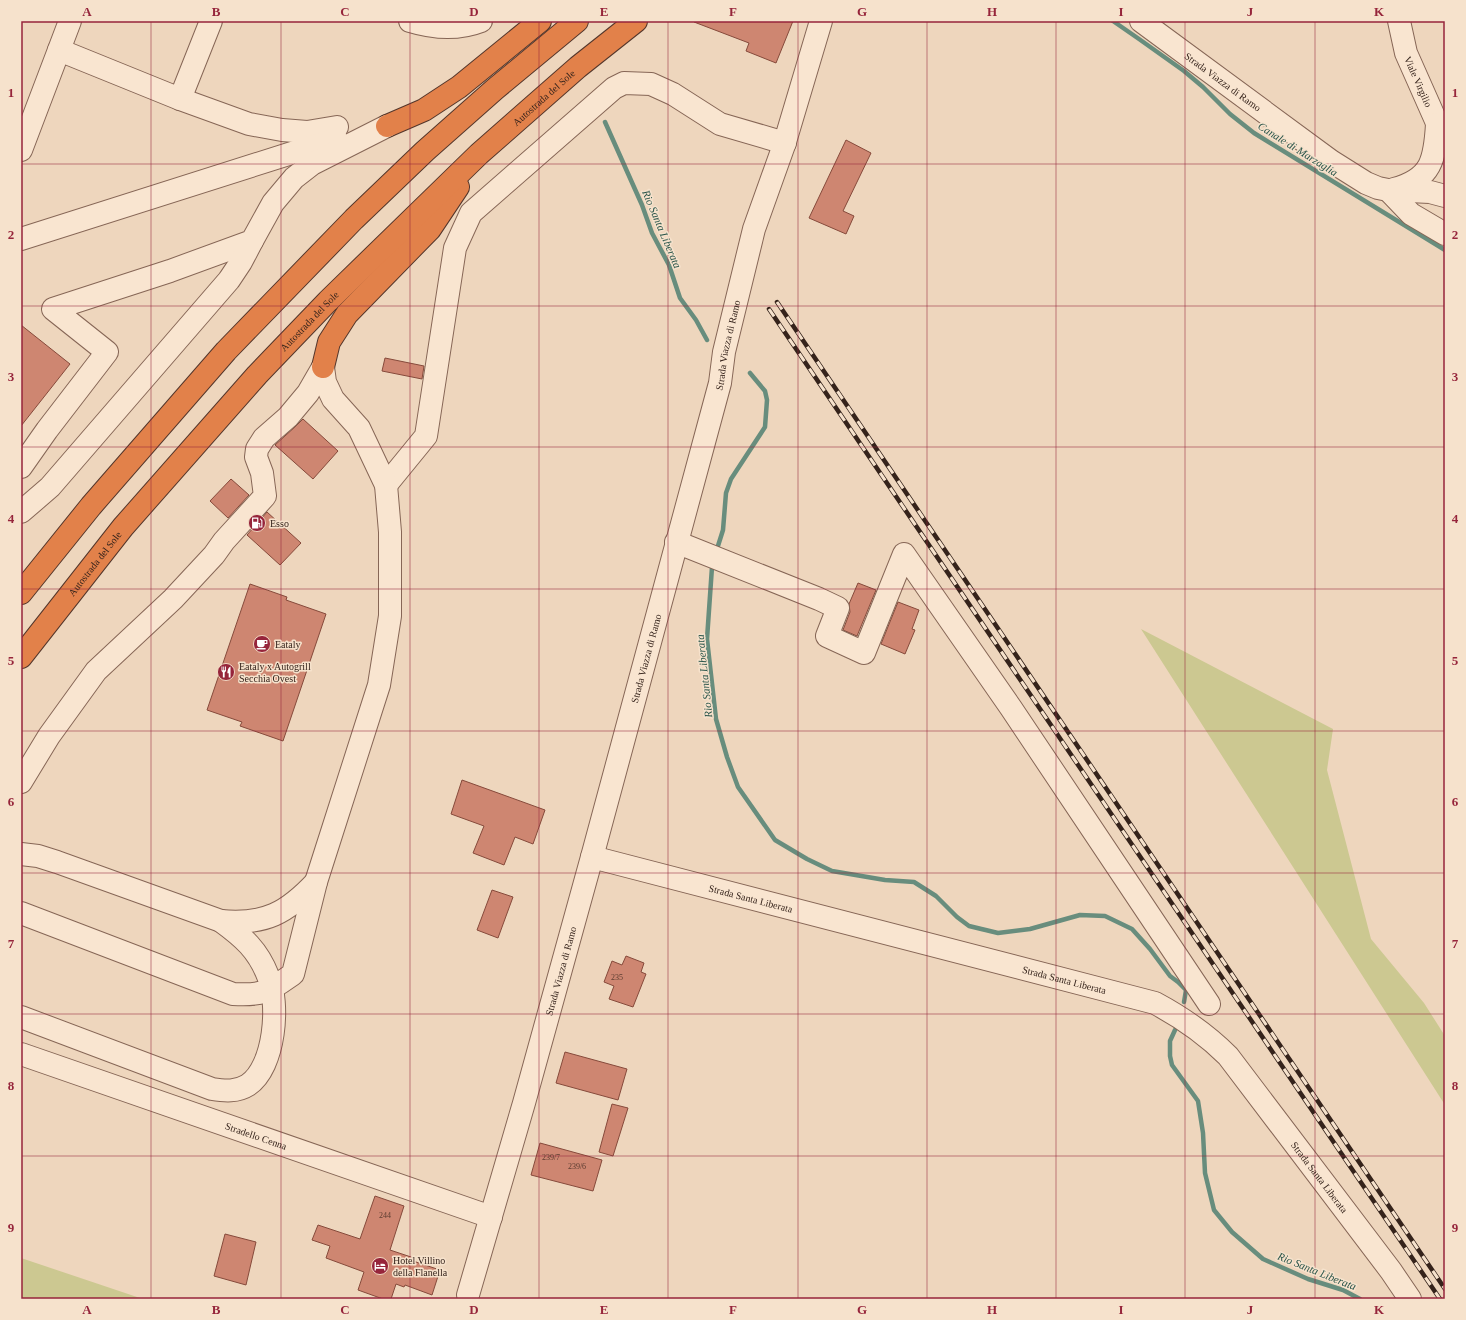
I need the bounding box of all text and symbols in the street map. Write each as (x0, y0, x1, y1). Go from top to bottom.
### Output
text: A (82, 4, 92, 19)
text: B (212, 4, 221, 19)
text: C (340, 4, 350, 19)
text: D (469, 4, 479, 19)
text: E (600, 4, 608, 19)
text: F (729, 4, 737, 19)
text: G (857, 4, 867, 19)
text: H (987, 4, 997, 19)
text: I (1118, 4, 1124, 19)
text: J (1247, 4, 1254, 19)
text: K (1374, 4, 1385, 19)
street label: Strada Viazza di Ramo (1183, 50, 1263, 113)
street label: Viale Virgilio (1403, 55, 1435, 109)
street label: Autostrada del Sole (510, 67, 577, 128)
text: 1 (8, 85, 14, 100)
text: 1 (1452, 85, 1458, 100)
water label: Canale di Marzaglia (1256, 120, 1340, 179)
water label: Rio Santa Liberata (640, 187, 684, 270)
text: 2 (8, 227, 14, 242)
text: 2 (1452, 227, 1458, 242)
street label: Autostrada del Sole (278, 288, 341, 353)
street label: Strada Viazza di Ramo (713, 299, 742, 391)
text: 3 (8, 369, 15, 384)
text: 3 (1452, 369, 1459, 384)
text: 4 (8, 511, 15, 526)
text: 4 (1452, 511, 1459, 526)
fuel station icon: Esso (247, 513, 267, 533)
place label: Esso (270, 518, 289, 529)
street label: Autostrada del Sole (66, 528, 123, 598)
street label: Strada Viazza di Ramo (628, 613, 663, 704)
water label: Rio Santa Liberata (694, 633, 714, 719)
cafe icon: Eataly (252, 634, 272, 654)
place label: Eataly (275, 639, 301, 650)
text: 5 (8, 653, 15, 668)
text: 5 (1452, 653, 1459, 668)
place label: Eataly x Autogrill Secchia Ovest (239, 661, 311, 684)
restaurant icon: Eataly x Autogrill Secchia Ovest (216, 662, 236, 682)
text: 6 (8, 794, 15, 809)
text: 6 (1452, 794, 1459, 809)
street label: Strada Santa Liberata (708, 882, 794, 914)
street label: Strada Viazza di Ramo (543, 925, 578, 1017)
text: 7 (8, 936, 15, 951)
text: 7 (1452, 936, 1459, 951)
street label: Strada Santa Liberata (1021, 963, 1108, 996)
house number: 235 (611, 973, 623, 982)
text: 8 (8, 1078, 15, 1093)
text: 8 (1452, 1078, 1459, 1093)
street label: Stradello Cenna (224, 1120, 289, 1151)
street label: Strada Santa Liberata (1289, 1139, 1350, 1215)
house number: 239/7 (542, 1153, 560, 1162)
house number: 239/6 (568, 1162, 586, 1171)
house number: 244 (379, 1211, 391, 1220)
text: 9 (8, 1220, 15, 1235)
text: 9 (1452, 1220, 1459, 1235)
water label: Rio Santa Liberata (1275, 1249, 1359, 1292)
place label: Hotel Villino della Flanella (393, 1255, 448, 1278)
hotel icon: Hotel Villino della Flanella (370, 1256, 390, 1276)
text: A (82, 1302, 92, 1317)
text: B (212, 1302, 221, 1317)
text: C (340, 1302, 350, 1317)
text: D (469, 1302, 479, 1317)
text: E (600, 1302, 608, 1317)
text: F (729, 1302, 737, 1317)
text: G (857, 1302, 867, 1317)
text: H (987, 1302, 997, 1317)
text: I (1118, 1302, 1124, 1317)
text: J (1247, 1302, 1254, 1317)
text: K (1374, 1302, 1385, 1317)

